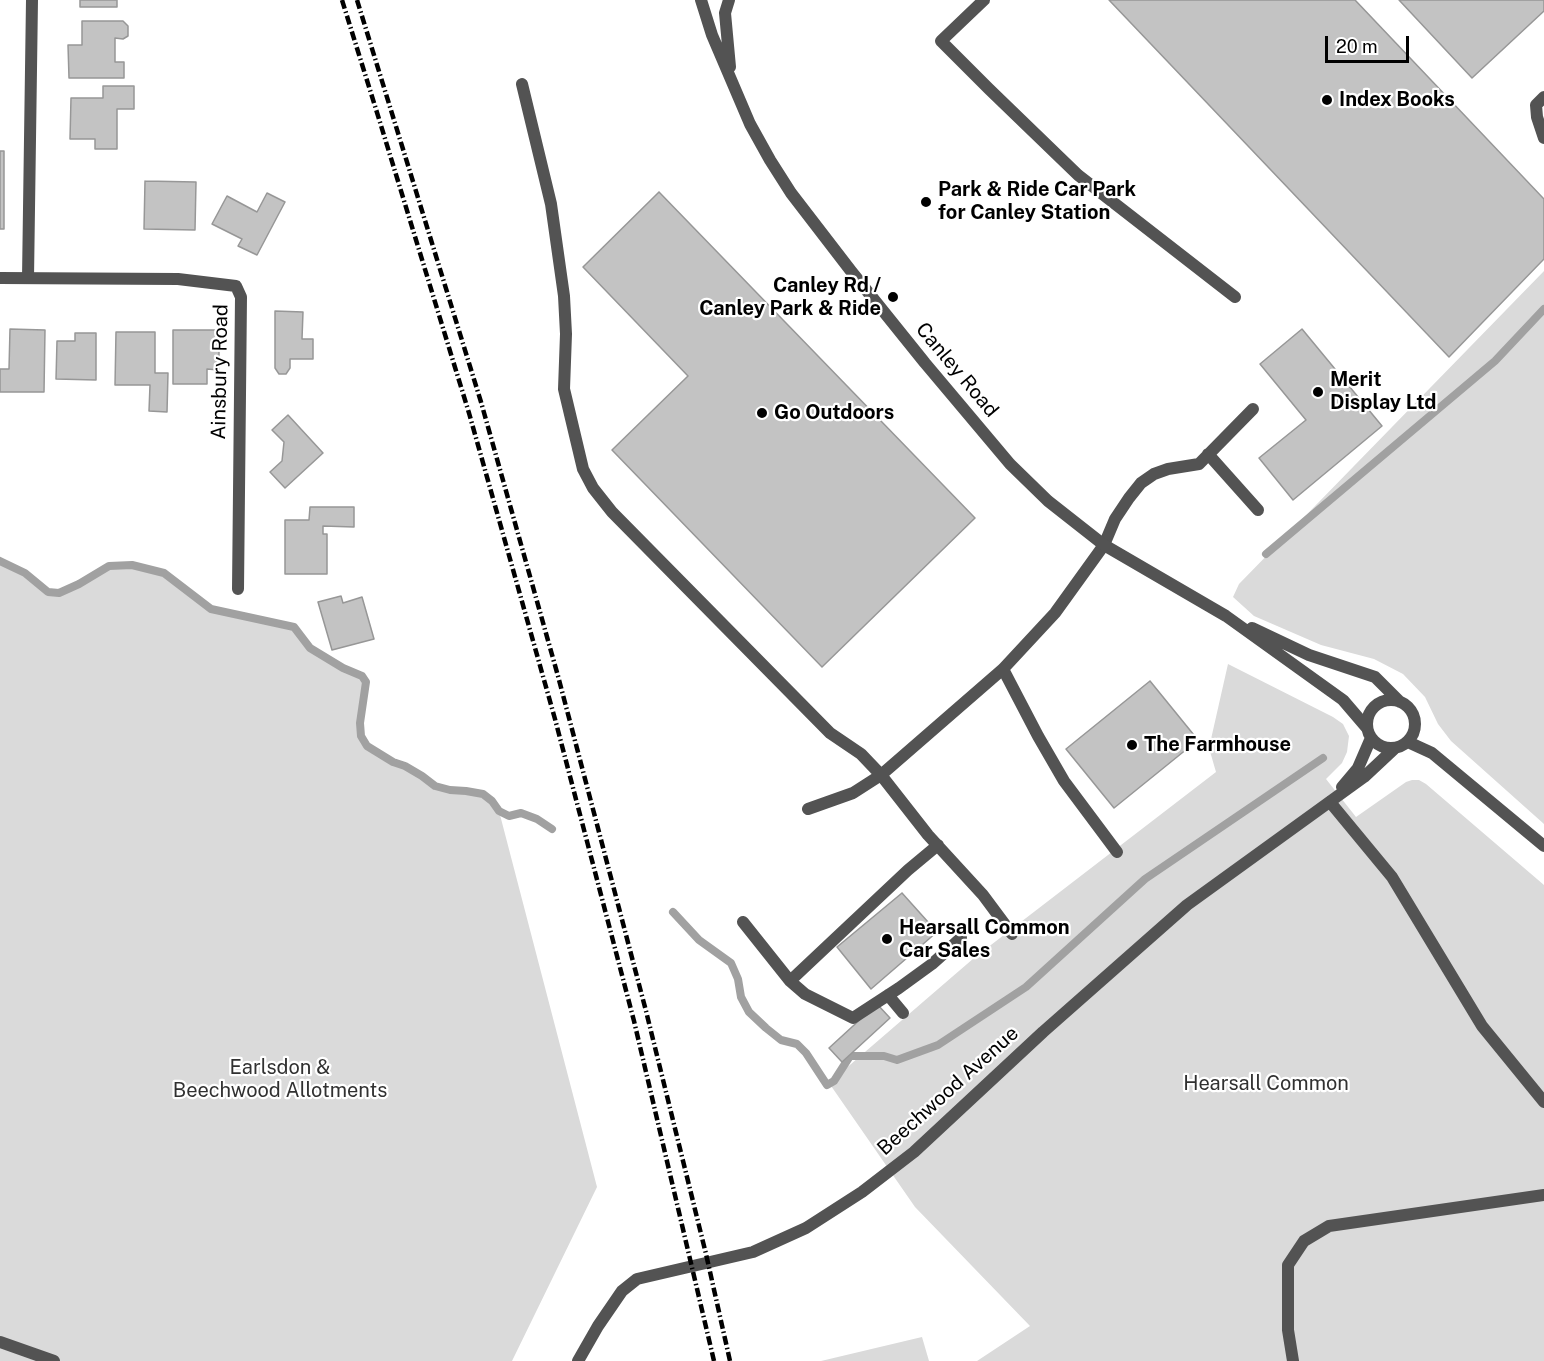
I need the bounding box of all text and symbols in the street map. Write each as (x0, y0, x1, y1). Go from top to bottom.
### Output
scale bar (1328, 24, 1412, 62)
text: 20 m (1336, 36, 1378, 57)
place label: Index Books (1339, 88, 1455, 112)
marker: Index Books (1320, 93, 1334, 107)
place label: Park & Ride Car Park for Canley Station (938, 178, 1136, 225)
marker: Park & Ride Car Park for Canley Station (919, 195, 933, 209)
place label: Canley Rd / Canley Park & Ride (699, 274, 881, 321)
marker: Canley Rd / Canley Park & Ride (886, 290, 900, 304)
street label: Ainsbury Road (207, 304, 233, 440)
street label: Canley Road (911, 318, 1003, 422)
place label: Merit Display Ltd (1330, 368, 1436, 415)
marker: Merit Display Ltd (1311, 385, 1325, 399)
place label: Go Outdoors (774, 401, 894, 425)
marker: Go Outdoors (755, 406, 769, 420)
place label: The Farmhouse (1144, 733, 1291, 757)
marker: The Farmhouse (1125, 738, 1139, 752)
place label: Hearsall Common Car Sales (899, 916, 1070, 963)
marker: Hearsall Common Car Sales (880, 932, 894, 946)
street label: Beechwood Avenue (873, 1021, 1023, 1161)
park label: Earlsdon & Beechwood Allotments (173, 1056, 387, 1103)
park label: Hearsall Common (1183, 1072, 1349, 1096)

